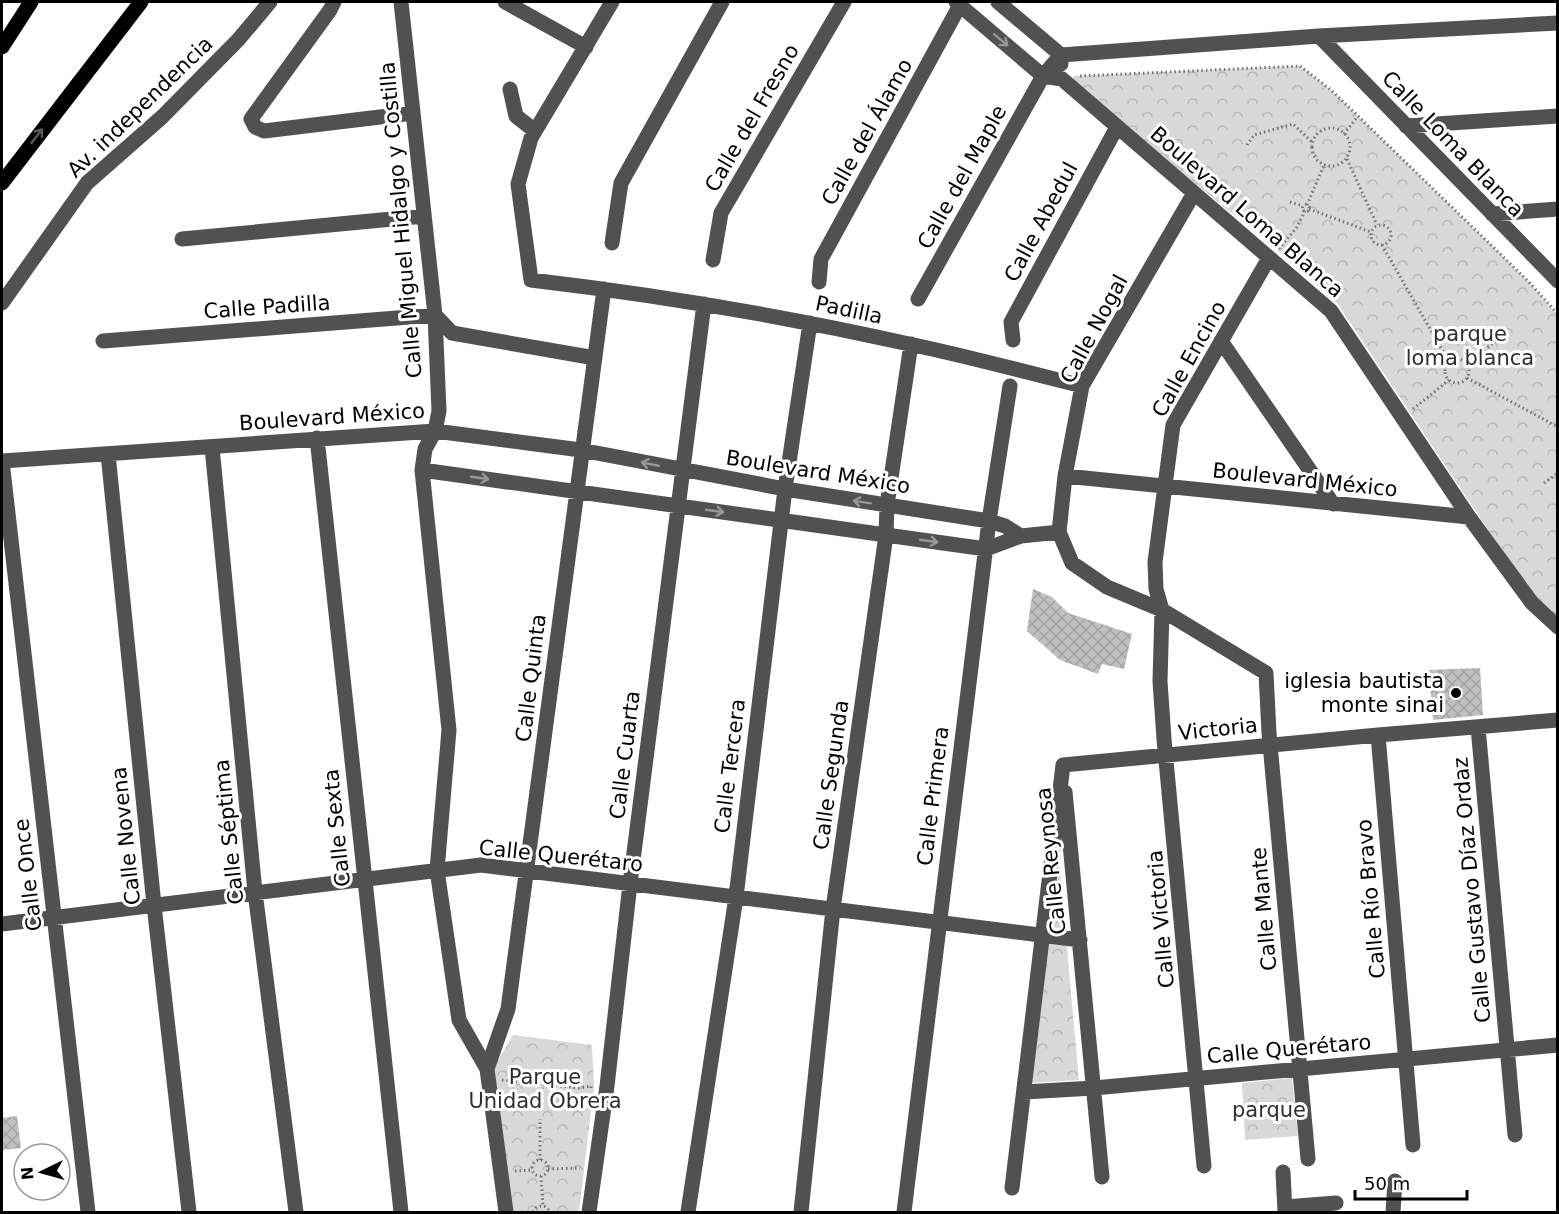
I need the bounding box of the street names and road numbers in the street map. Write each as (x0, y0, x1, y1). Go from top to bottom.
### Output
street label: Av. independencia (63, 32, 217, 182)
street label: Calle del Fresno (700, 40, 804, 196)
street label: Calle del Álamo (816, 54, 917, 210)
street label: Calle Miguel Hidalgo y Costilla (375, 61, 427, 379)
street label: Calle Loma Blanca (1377, 66, 1529, 222)
street label: Calle del Maple (913, 101, 1011, 253)
street label: Boulevard Loma Blanca (1146, 122, 1348, 302)
street label: Calle Abedul (999, 158, 1083, 286)
street label: Calle Nogal (1055, 271, 1133, 387)
street label: Calle Padilla (203, 291, 331, 323)
street label: Padilla (813, 291, 885, 329)
street label: Calle Encino (1147, 297, 1231, 421)
street label: Boulevard México (238, 399, 426, 435)
street label: Boulevard México (724, 446, 912, 498)
street label: Boulevard México (1211, 458, 1399, 502)
street label: Calle Quinta (511, 613, 551, 743)
street label: Calle Cuarta (605, 689, 645, 821)
street label: Calle Tercera (710, 697, 750, 835)
street label: Calle Segunda (809, 698, 853, 852)
street label: Victoria (1177, 713, 1259, 745)
street label: Calle Primera (913, 725, 953, 867)
street label: Calle Gustavo Díaz Ordaz (1448, 756, 1496, 1024)
street label: Calle Séptima (209, 758, 249, 906)
street label: Calle Novena (107, 766, 145, 906)
street label: Calle Sexta (319, 768, 355, 888)
street label: Calle Reynosa (1031, 786, 1071, 936)
street label: Calle Once (9, 817, 47, 933)
street label: Calle Río Bravo (1352, 818, 1390, 980)
street label: Calle Querétaro (478, 835, 644, 877)
street label: Calle Mante (1247, 846, 1281, 972)
street label: Calle Victoria (1143, 849, 1179, 989)
street label: Calle Querétaro (1206, 1030, 1372, 1068)

